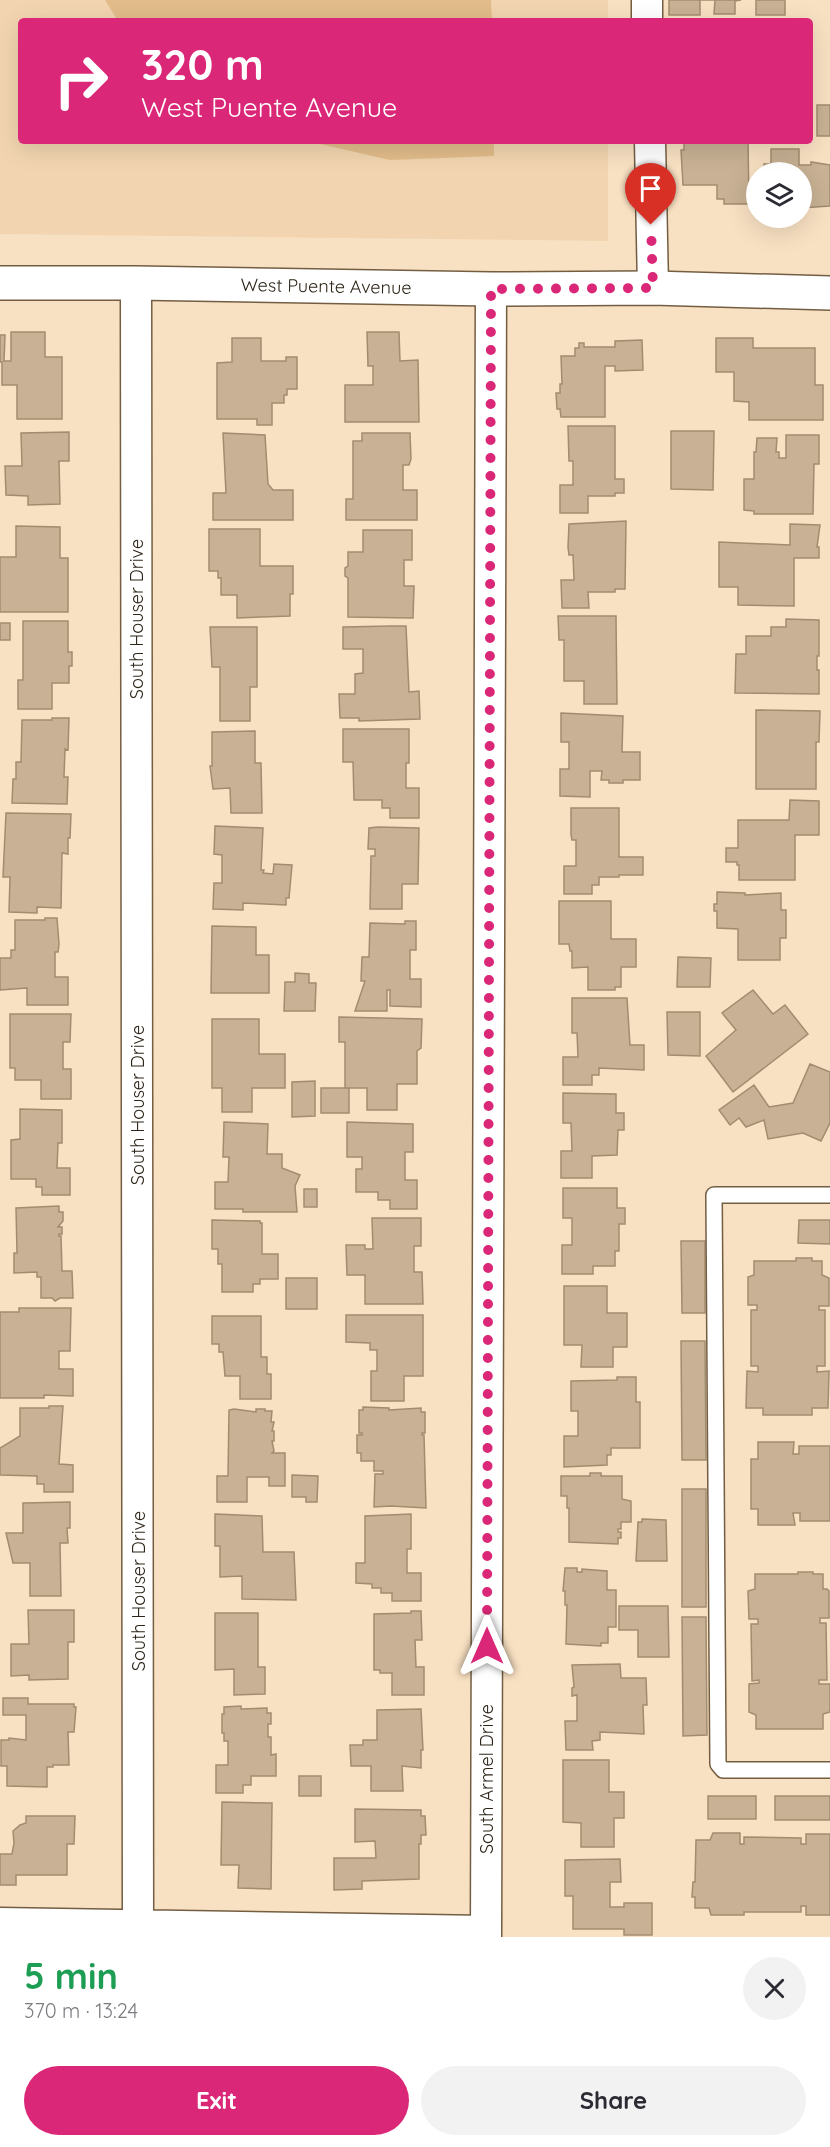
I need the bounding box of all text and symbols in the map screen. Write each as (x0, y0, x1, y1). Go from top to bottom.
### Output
text: 320 m (141, 38, 264, 91)
icon: right (42, 42, 120, 120)
text: West Puente Avenue (141, 90, 397, 124)
map controls (746, 162, 812, 228)
button: layers (746, 162, 812, 228)
pin (625, 163, 676, 225)
icon: arrive (634, 172, 667, 205)
street label: West Puente Avenue (240, 273, 412, 299)
street label: South Houser Drive (125, 539, 148, 699)
street label: South Houser Drive (126, 1025, 149, 1185)
street label: South Houser Drive (127, 1511, 150, 1671)
position arrow (455, 1614, 519, 1678)
street label: South Armel Drive (475, 1704, 498, 1854)
text: 5 min (24, 1953, 118, 1998)
button: close (743, 1957, 806, 2020)
text: 370 m · 13:24 (24, 1998, 138, 2023)
button: Exit (24, 2066, 409, 2135)
button: Share (421, 2066, 806, 2135)

